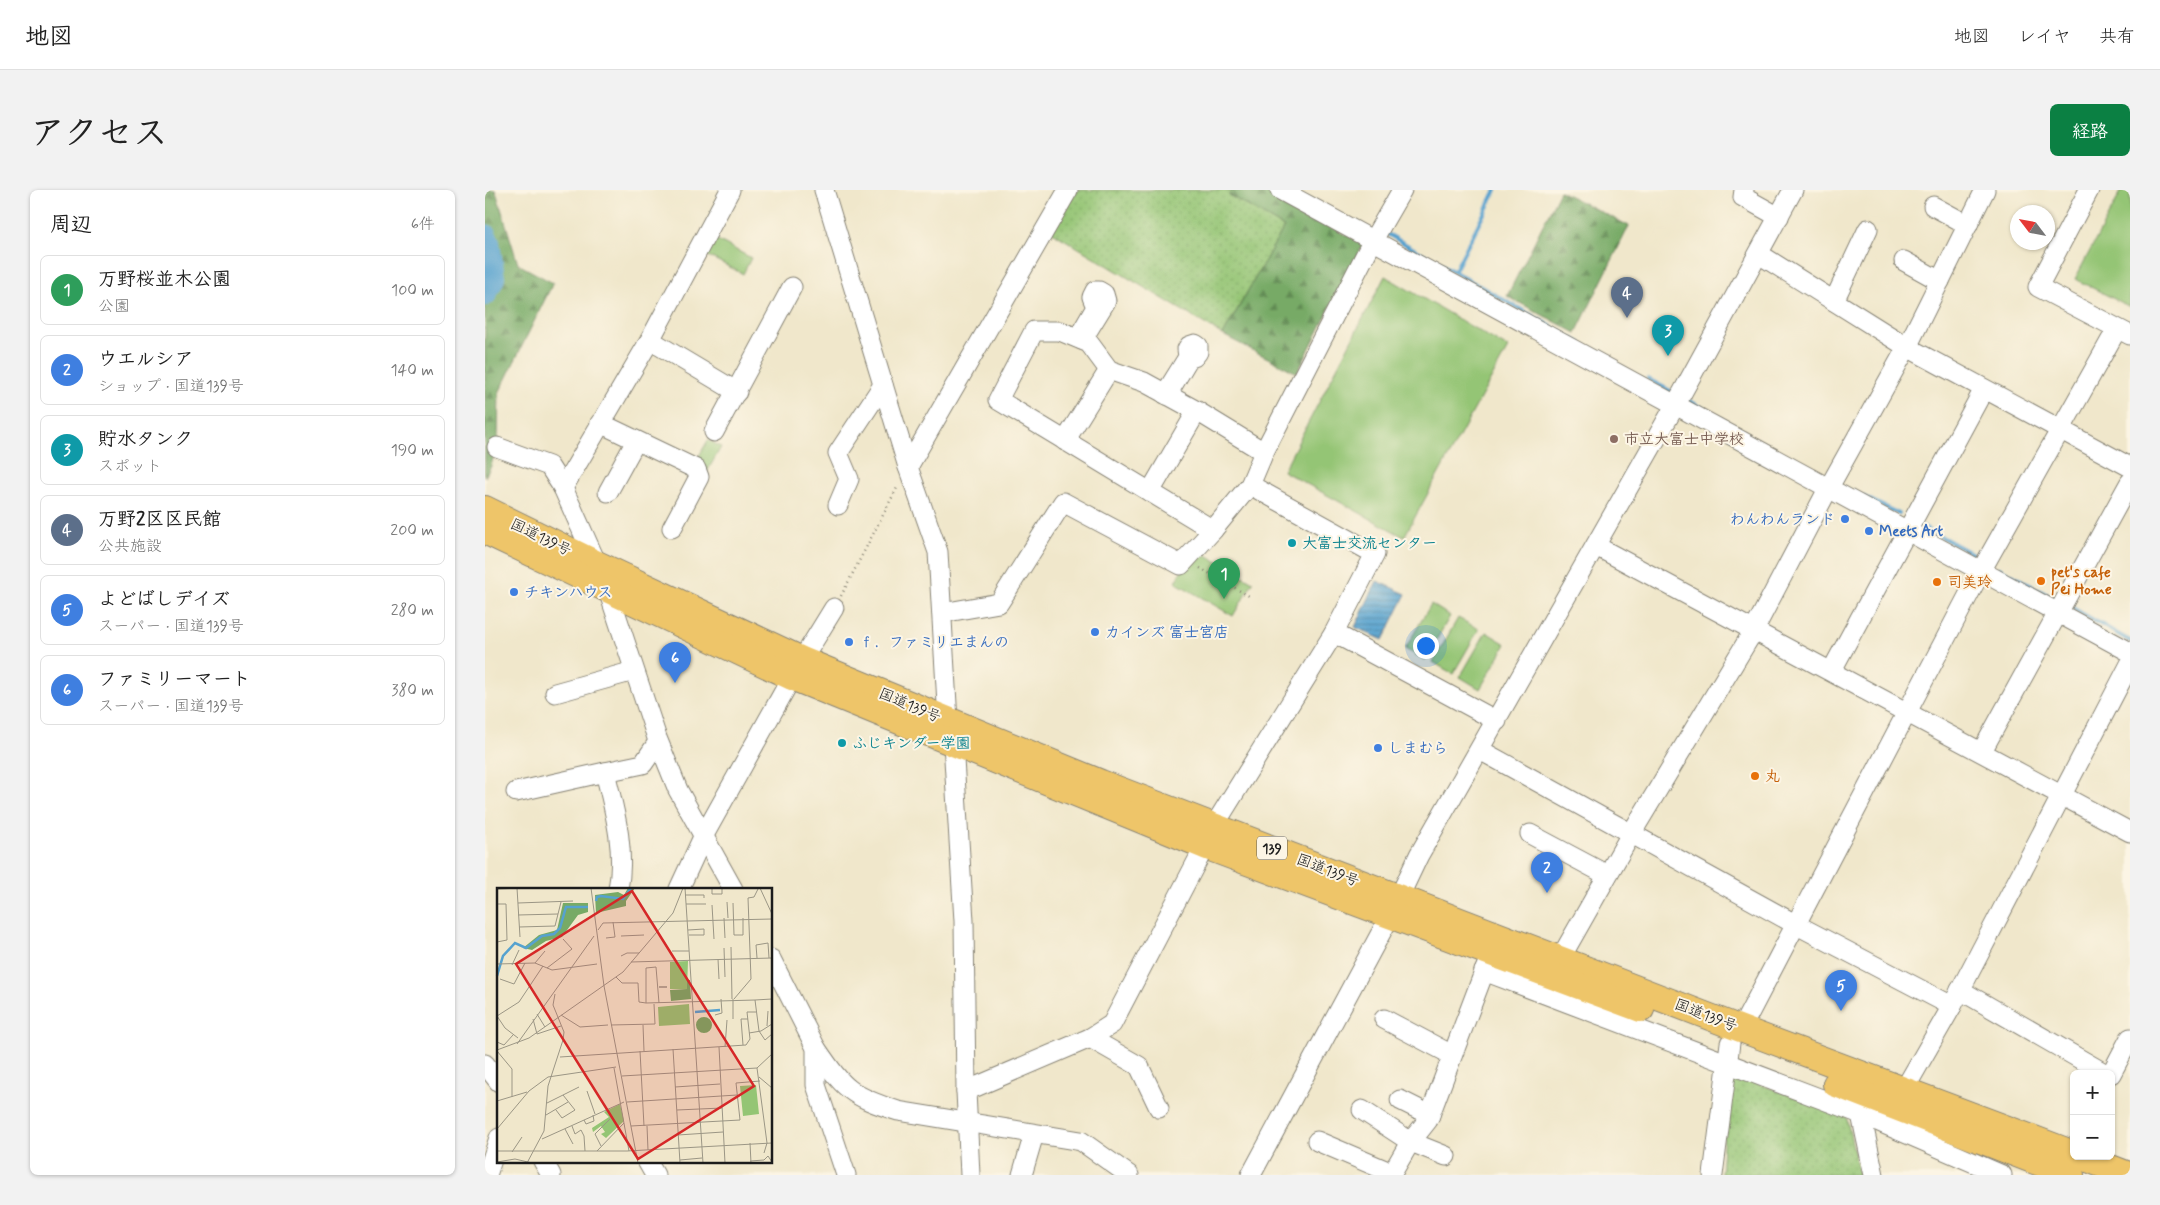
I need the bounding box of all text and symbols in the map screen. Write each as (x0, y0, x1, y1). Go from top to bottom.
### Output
text: 地図 (25, 22, 73, 53)
text: 地図 (1954, 25, 1990, 49)
text: レイヤ (2018, 25, 2071, 49)
text: 共有 (2099, 25, 2135, 49)
button: 経路 (2050, 104, 2130, 156)
text: アクセス (30, 111, 168, 157)
north arrow (2010, 205, 2055, 250)
text: 周辺 (50, 211, 92, 239)
text: 6件 (411, 214, 435, 235)
text: 万野桜並木公園 (98, 267, 231, 292)
pin: 4 (1611, 277, 1643, 318)
text: 1 (63, 280, 71, 301)
text: 100 m (391, 280, 434, 301)
text: 公園 (98, 296, 130, 317)
pin: 3 (1652, 315, 1684, 356)
text: ウエルシア (98, 347, 193, 372)
text: 2 (63, 360, 71, 381)
text: 140 m (390, 360, 434, 381)
text: ショップ · 国道139号 (98, 376, 244, 397)
text: 貯水タンク (98, 427, 193, 452)
place label: 市立大富士中学校 (1624, 430, 1744, 450)
marker: 市立大富士中学校 (1608, 433, 1620, 445)
text: 3 (63, 440, 71, 461)
text: 190 m (391, 440, 434, 461)
text: スポット (98, 456, 162, 477)
text: 万野2区区民館 (98, 507, 221, 532)
place label: わんわんランド (1730, 510, 1835, 530)
marker: わんわんランド (1839, 513, 1851, 525)
street label: 国道139号 (507, 514, 575, 561)
text: 4 (62, 520, 72, 541)
text: 200 m (390, 520, 434, 541)
place label: Meets Art (1879, 522, 1944, 542)
marker: Meets Art (1863, 525, 1875, 537)
place label: 大富士交流センター (1302, 534, 1437, 554)
text: 公共施設 (98, 536, 162, 557)
marker: 大富士交流センター (1286, 537, 1298, 549)
pin: 1 (1208, 558, 1240, 599)
place label: pet's cafe Pei Home (2051, 563, 2112, 600)
place label: 司美玲 (1947, 573, 1992, 593)
marker: pet's cafe Pei Home (2035, 575, 2047, 587)
marker: 司美玲 (1931, 576, 1943, 588)
place label: チキンハウス (524, 583, 613, 603)
marker: チキンハウス (508, 586, 520, 598)
text: よどばしデイズ (98, 587, 230, 612)
text: 5 (62, 600, 72, 621)
text: 280 m (391, 600, 434, 621)
text: スーパー · 国道139号 (98, 616, 244, 637)
place label: カインズ 富士宮店 (1105, 623, 1229, 643)
marker: カインズ 富士宮店 (1089, 626, 1101, 638)
place label: ｆ．ファミリエまんの (859, 633, 1009, 653)
your location (1413, 633, 1439, 659)
marker: ｆ．ファミリエまんの (843, 636, 855, 648)
pin: 6 (659, 642, 691, 683)
text: ファミリーマート (98, 667, 251, 692)
text: 6 (63, 680, 71, 701)
text: 380 m (391, 680, 434, 701)
street label: 国道139号 (875, 684, 944, 728)
text: スーパー · 国道139号 (98, 696, 244, 717)
place label: ふじキンダー学園 (852, 734, 971, 754)
marker: ふじキンダー学園 (836, 737, 848, 749)
place label: しまむら (1388, 739, 1448, 759)
marker: しまむら (1372, 742, 1384, 754)
place label: 丸 (1765, 767, 1780, 787)
marker: 丸 (1749, 770, 1761, 782)
road number: 139 (1257, 836, 1287, 860)
street label: 国道139号 (1293, 850, 1362, 892)
pin: 2 (1531, 852, 1563, 893)
inset map (497, 888, 773, 1162)
pin: 5 (1825, 970, 1857, 1011)
street label: 国道139号 (1671, 995, 1740, 1037)
map controls (2070, 1070, 2115, 1160)
button: + (2070, 1070, 2115, 1115)
button: − (2070, 1115, 2115, 1160)

